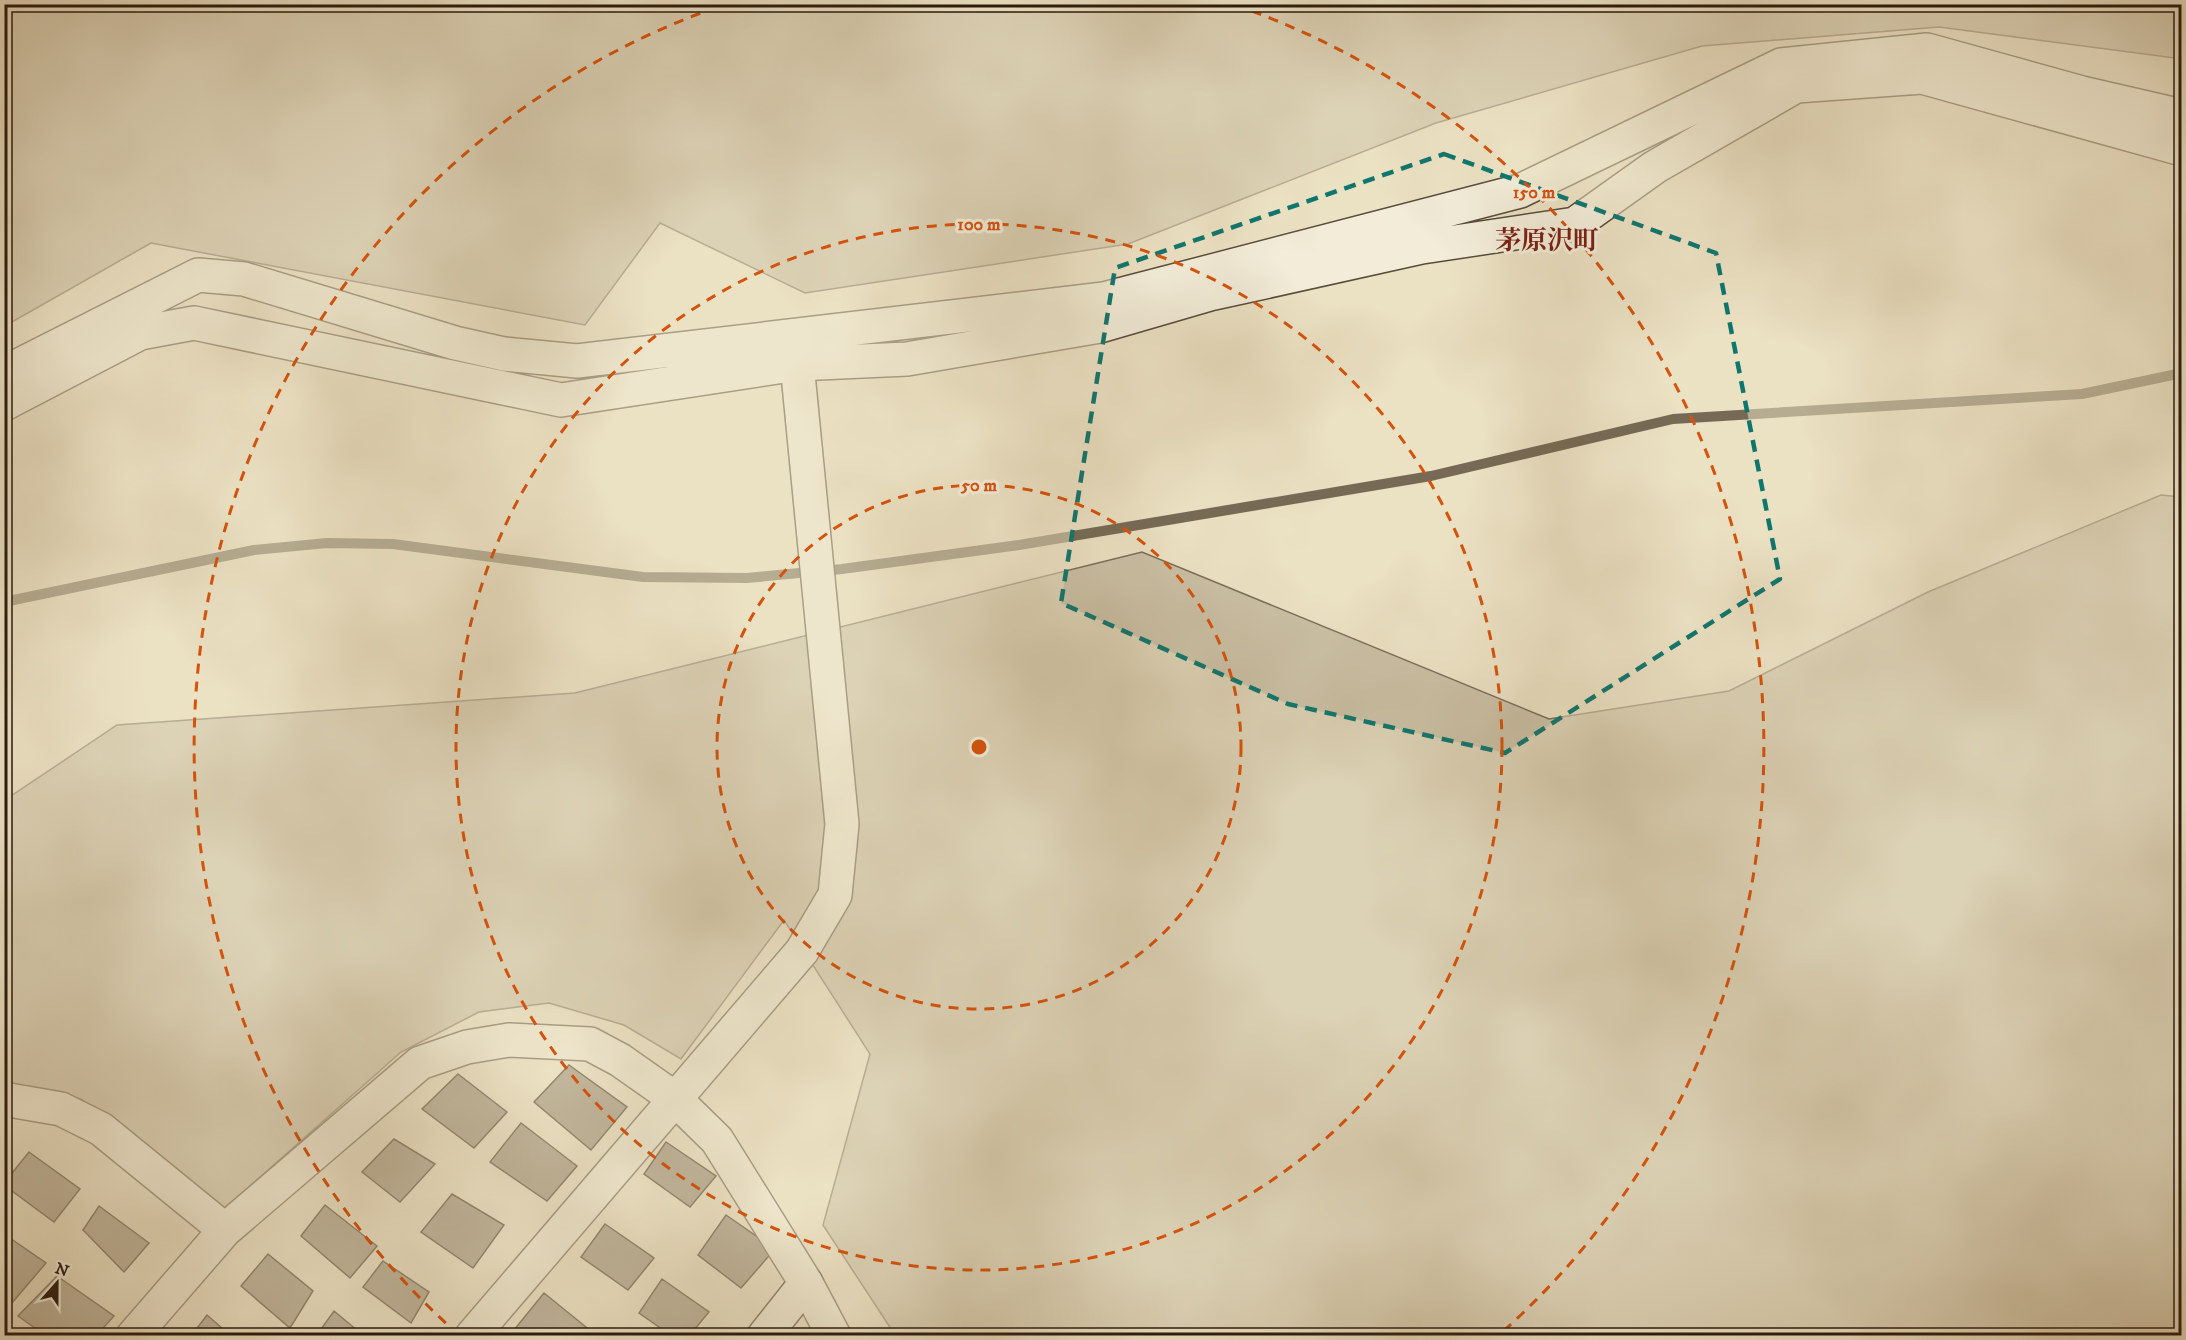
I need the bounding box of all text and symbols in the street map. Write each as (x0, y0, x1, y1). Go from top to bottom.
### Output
text: 150 m (1513, 182, 1556, 204)
text: 100 m (957, 214, 1001, 236)
district label: 茅原沢町 (1495, 225, 1599, 258)
text: 50 m (960, 475, 997, 497)
centre of rings (969, 737, 989, 757)
north arrow (27, 1253, 87, 1313)
text: N (52, 1258, 72, 1282)

